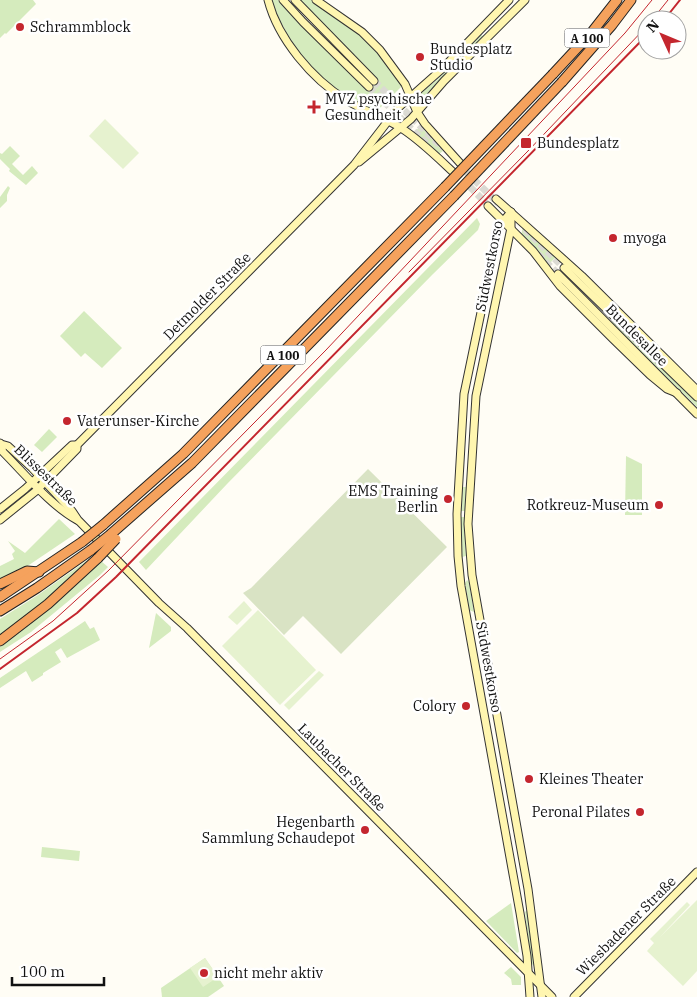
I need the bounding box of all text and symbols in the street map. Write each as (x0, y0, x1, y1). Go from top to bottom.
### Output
north arrow (637, 10, 687, 60)
text: N (642, 16, 663, 36)
place label: Schrammblock (30, 18, 132, 36)
marker: Schrammblock (14, 21, 26, 33)
road number: A 100 (564, 28, 610, 48)
place label: Bundesplatz Studio (430, 40, 512, 74)
marker: Bundesplatz Studio (414, 51, 426, 63)
place label: MVZ psychische Gesundheit (325, 90, 432, 124)
marker: MVZ psychische Gesundheit (307, 100, 321, 114)
place label: Bundesplatz (537, 134, 619, 152)
marker: Bundesplatz (519, 136, 533, 150)
street label: Südwestkorso (471, 219, 507, 313)
place label: myoga (623, 229, 667, 247)
marker: myoga (607, 232, 619, 244)
street label: Detmolder Straße (159, 248, 255, 344)
street label: Bundesallee (602, 300, 672, 370)
road number: A 100 (260, 346, 306, 364)
place label: Vaterunser-Kirche (77, 412, 199, 430)
marker: Vaterunser-Kirche (61, 415, 73, 427)
street label: Blissestraße (11, 440, 81, 510)
place label: EMS Training Berlin (348, 482, 438, 516)
marker: EMS Training Berlin (442, 493, 454, 505)
place label: Rotkreuz-Museum (527, 496, 649, 514)
marker: Rotkreuz-Museum (653, 499, 665, 511)
street label: Südwestkorso (472, 620, 506, 714)
place label: Colory (413, 697, 457, 715)
marker: Colory (460, 700, 472, 712)
street label: Laubacher Straße (294, 719, 390, 815)
place label: Kleines Theater (539, 770, 644, 788)
marker: Kleines Theater (523, 773, 535, 785)
place label: Peronal Pilates (532, 803, 630, 821)
marker: Peronal Pilates (634, 806, 646, 818)
place label: Hegenbarth Sammlung Schaudepot (202, 813, 355, 847)
marker: Hegenbarth Sammlung Schaudepot (359, 824, 371, 836)
street label: Wiesbadener Straße (572, 872, 680, 980)
scale bar (12, 954, 105, 986)
text: 100 m (20, 962, 65, 981)
place label: nicht mehr aktiv (214, 964, 324, 982)
marker: nicht mehr aktiv (198, 967, 210, 979)

